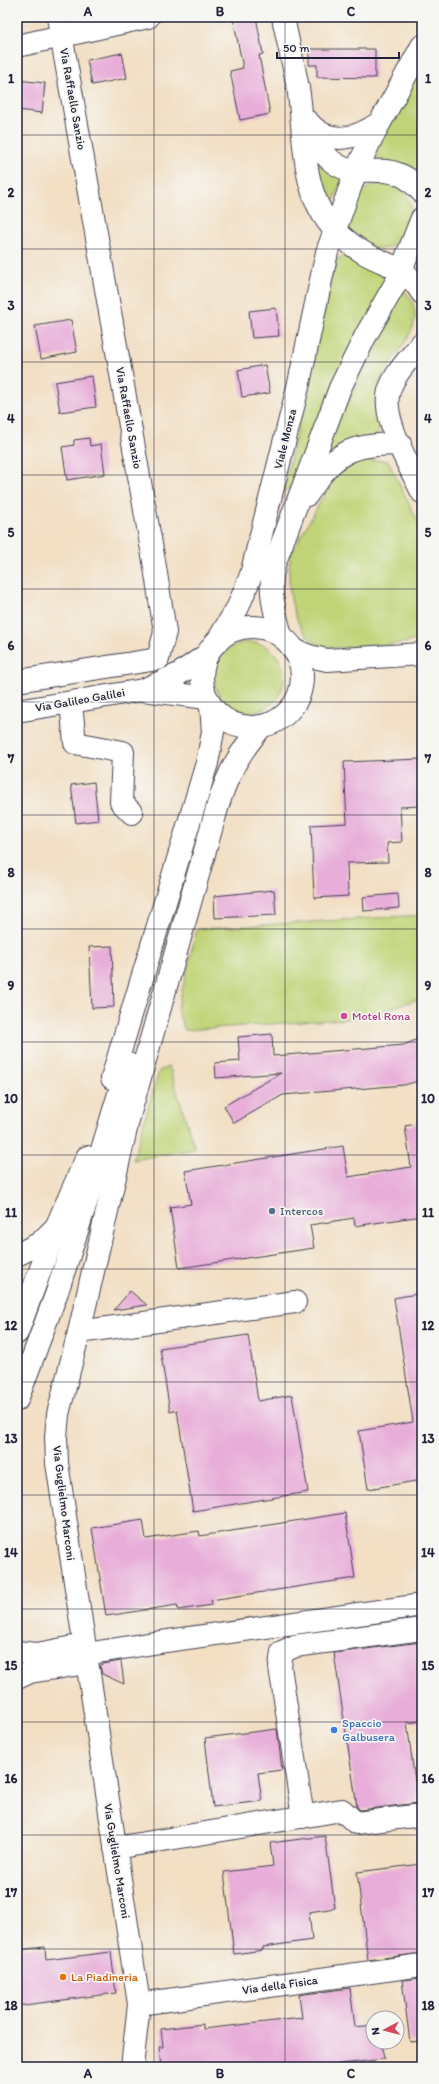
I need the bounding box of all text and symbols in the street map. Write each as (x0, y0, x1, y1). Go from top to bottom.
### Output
text: A (83, 4, 93, 19)
text: B (216, 4, 225, 19)
text: C (347, 4, 356, 19)
scale bar (277, 34, 399, 60)
text: 50 m (283, 41, 309, 55)
street label: Via Raffaello Sanzio (57, 47, 89, 151)
text: 1 (8, 71, 14, 86)
text: 1 (425, 71, 431, 86)
text: 2 (8, 185, 15, 200)
text: 2 (425, 185, 432, 200)
text: 3 (7, 298, 15, 313)
text: 3 (424, 298, 432, 313)
street label: Via Raffaello Sanzio (113, 366, 145, 470)
street label: Viale Monza (271, 407, 299, 471)
text: 4 (7, 411, 15, 426)
text: 4 (424, 411, 432, 426)
text: 5 (8, 525, 15, 540)
text: 5 (425, 525, 432, 540)
text: 6 (8, 638, 15, 653)
text: 6 (425, 638, 432, 653)
street label: Via Galileo Galilei (34, 685, 126, 715)
text: 7 (7, 751, 15, 766)
text: 7 (424, 751, 432, 766)
text: 8 (7, 865, 15, 880)
text: 8 (424, 865, 432, 880)
text: 9 (8, 978, 15, 993)
text: 9 (425, 978, 432, 993)
place label: Motel Rona (352, 1009, 411, 1023)
marker: Motel Rona (339, 1011, 349, 1021)
text: 10 (4, 1091, 18, 1106)
text: 10 (421, 1091, 435, 1106)
place label: Intercos (280, 1204, 323, 1218)
text: 11 (5, 1205, 17, 1220)
text: 11 (422, 1205, 434, 1220)
marker: Intercos (267, 1206, 277, 1216)
text: 12 (5, 1318, 18, 1333)
text: 12 (422, 1318, 435, 1333)
text: 13 (4, 1431, 18, 1446)
text: 13 (421, 1431, 435, 1446)
street label: Via Guglielmo Marconi (50, 1445, 78, 1561)
text: 14 (4, 1545, 18, 1560)
text: 14 (421, 1545, 435, 1560)
text: 15 (5, 1658, 18, 1673)
text: 15 (422, 1658, 435, 1673)
place label: Spaccio Galbusera (342, 1716, 396, 1744)
marker: Spaccio Galbusera (329, 1725, 339, 1735)
text: 16 (5, 1771, 18, 1786)
text: 16 (422, 1771, 435, 1786)
street label: Via Guglielmo Marconi (101, 1803, 133, 1919)
text: 17 (5, 1885, 18, 1900)
text: 17 (422, 1885, 435, 1900)
place label: La Piadineria (71, 1970, 139, 1984)
marker: La Piadineria (58, 1972, 68, 1982)
street label: Via della Fisica (241, 1973, 319, 1997)
text: 18 (4, 1998, 18, 2013)
text: 18 (421, 1998, 435, 2013)
north arrow (365, 2010, 405, 2050)
text: N (369, 2027, 382, 2036)
text: A (83, 2066, 93, 2081)
text: B (216, 2066, 225, 2081)
text: C (347, 2066, 356, 2081)

